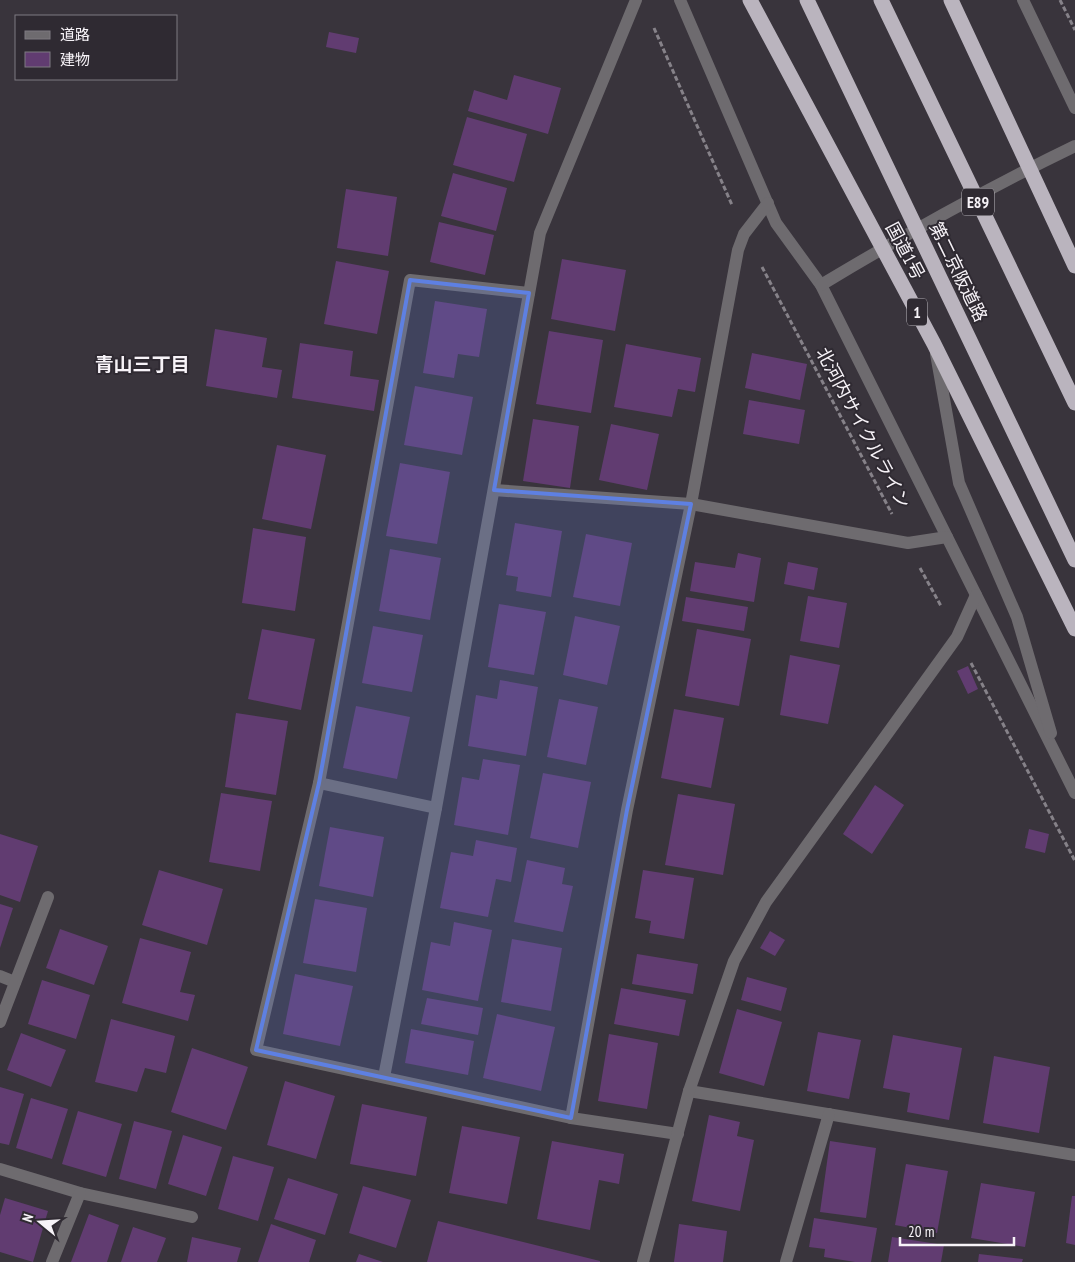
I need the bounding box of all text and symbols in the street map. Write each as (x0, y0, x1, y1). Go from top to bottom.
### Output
legend (15, 15, 178, 80)
text: 道路 (60, 25, 90, 44)
text: 建物 (60, 50, 90, 69)
road number: E89 (962, 188, 994, 216)
street label: 国道1号 (881, 218, 930, 284)
street label: 第二京阪道路 (924, 218, 992, 325)
road number: 1 (907, 298, 927, 326)
street label: 北河内サイクルライン (811, 343, 916, 512)
district label: 青山三丁目 (94, 352, 190, 376)
north arrow (15, 1197, 65, 1247)
text: N (18, 1212, 37, 1224)
scale bar (900, 1214, 1014, 1246)
text: 20 m (908, 1222, 934, 1241)

